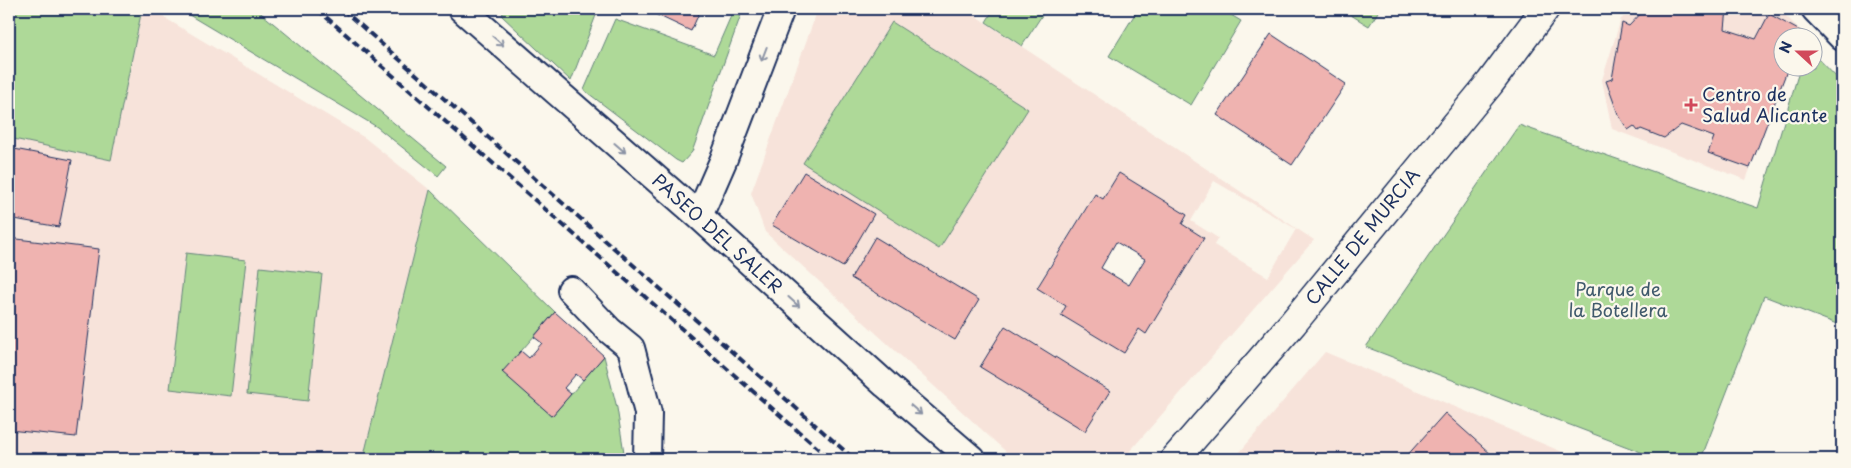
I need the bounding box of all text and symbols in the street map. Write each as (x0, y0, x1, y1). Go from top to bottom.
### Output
north arrow (1774, 28, 1824, 78)
one-way arrow (492, 35, 505, 47)
text: N (1774, 38, 1797, 56)
one-way arrow (759, 46, 768, 61)
place label: Centro de Salud Alicante (1702, 80, 1828, 128)
marker: Centro de Salud Alicante (1684, 98, 1698, 112)
one-way arrow (614, 142, 627, 154)
street label: CALLE DE MURCIA (1298, 162, 1426, 310)
street label: PASEO DEL SALER (647, 167, 789, 299)
park label: Parque de la Botellera (1569, 275, 1667, 323)
one-way arrow (788, 296, 801, 308)
one-way arrow (909, 405, 922, 416)

